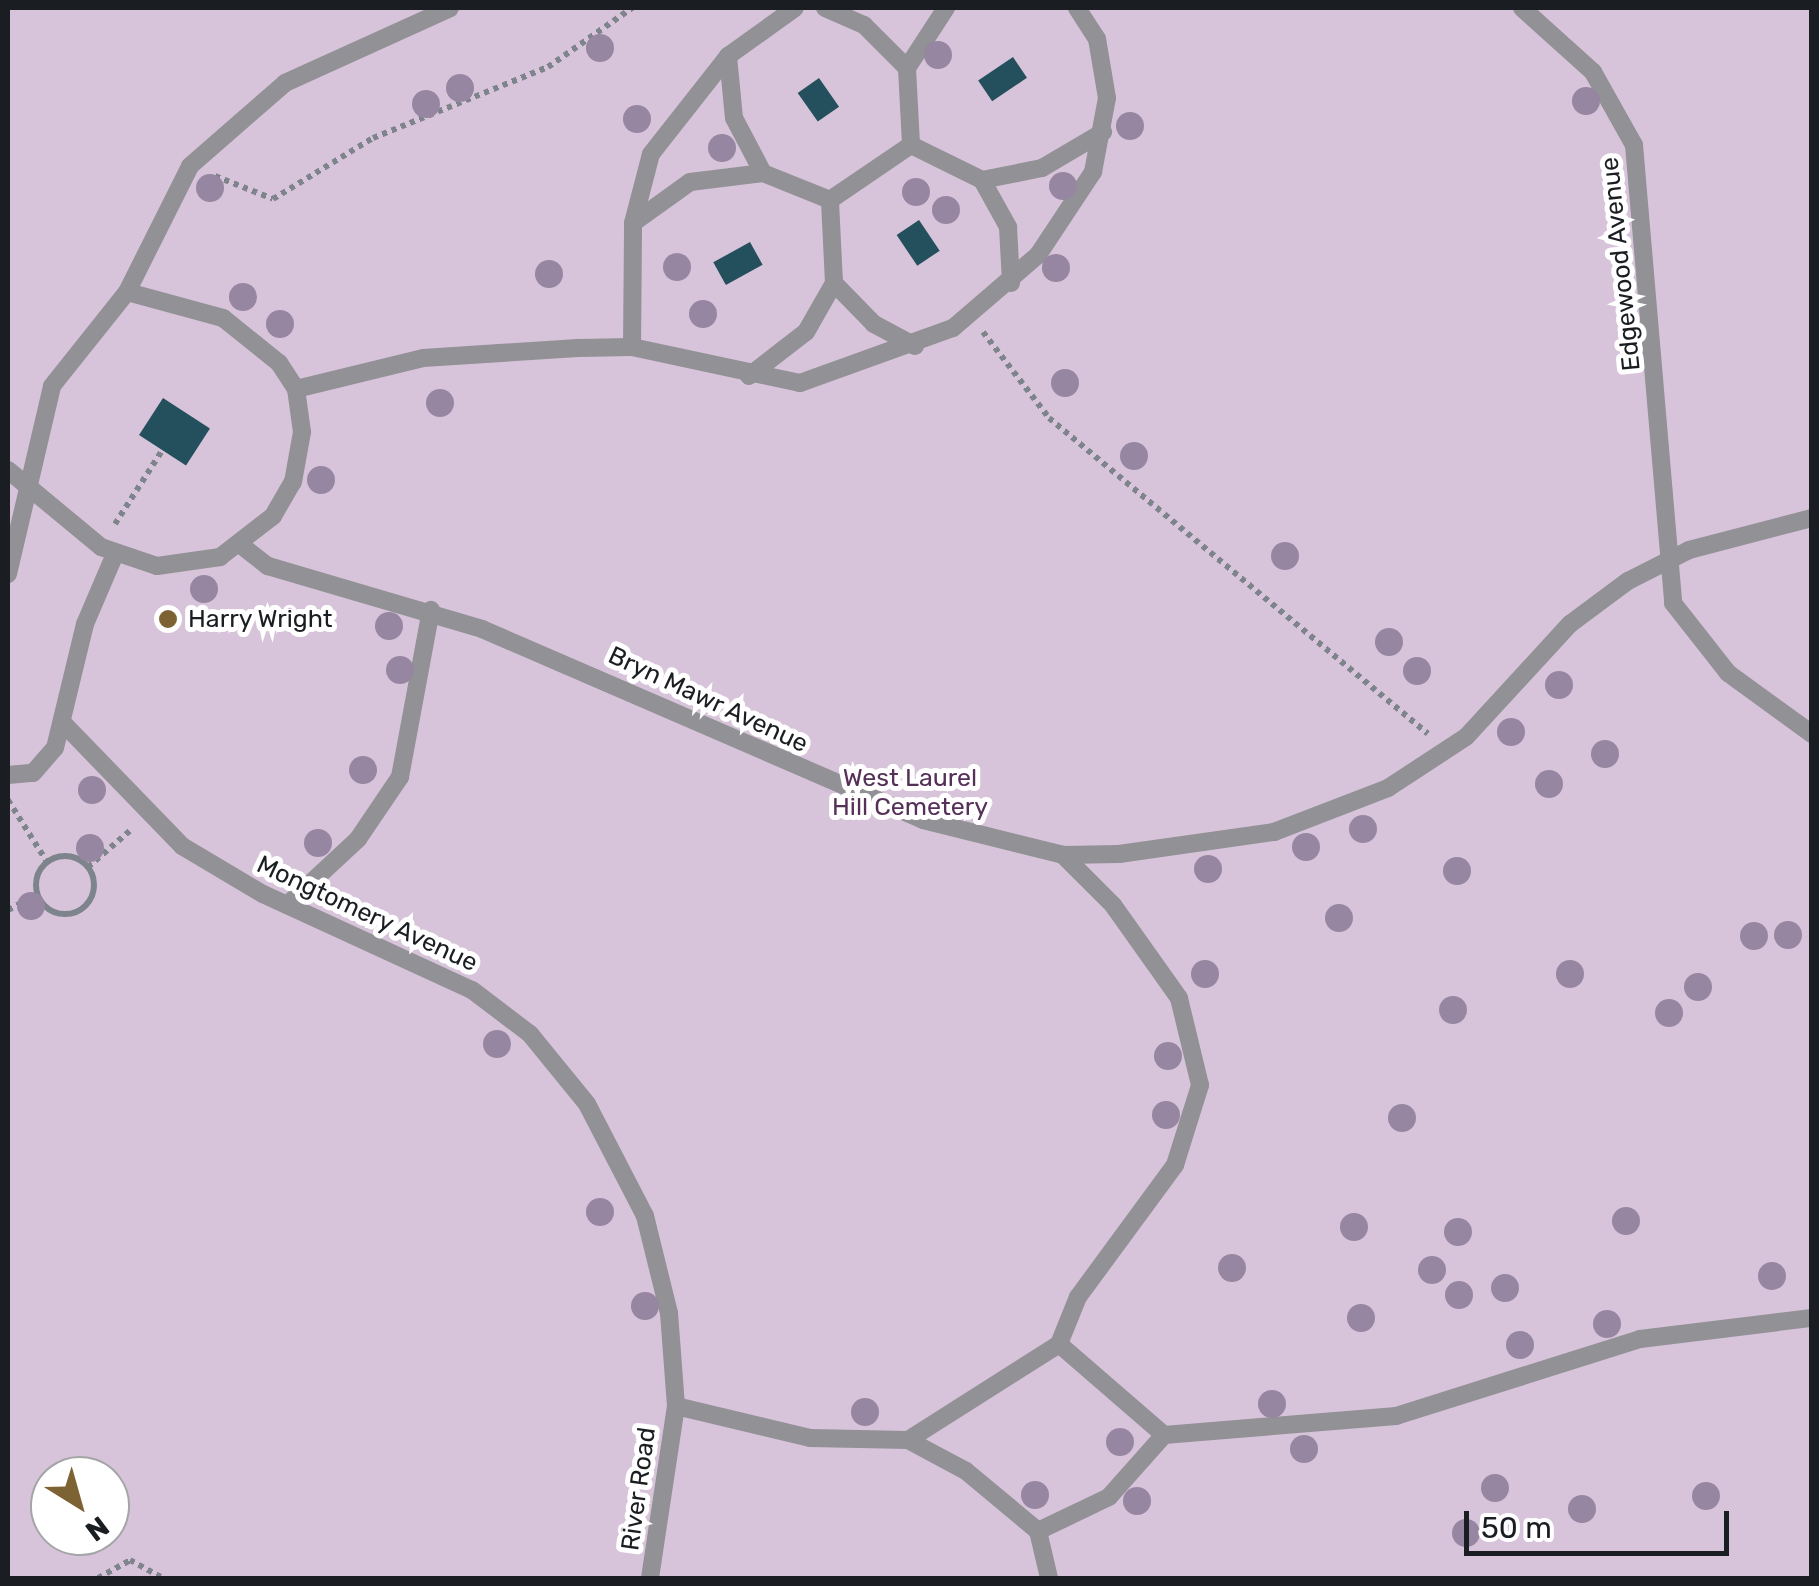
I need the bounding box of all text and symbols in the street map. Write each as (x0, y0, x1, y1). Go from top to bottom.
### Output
street label: Edgewood Avenue (1595, 155, 1647, 373)
place label: Harry Wright (188, 604, 334, 634)
marker: Harry Wright (157, 608, 179, 630)
street label: Bryn Mawr Avenue (603, 640, 813, 760)
park label: West Laurel Hill Cemetery (832, 764, 988, 823)
street label: Mongtomery Avenue (251, 849, 483, 979)
street label: River Road (615, 1425, 663, 1553)
north arrow (30, 1456, 130, 1556)
scale bar (1469, 1491, 1734, 1553)
text: N (79, 1510, 115, 1548)
text: 50 m (1481, 1510, 1552, 1546)

